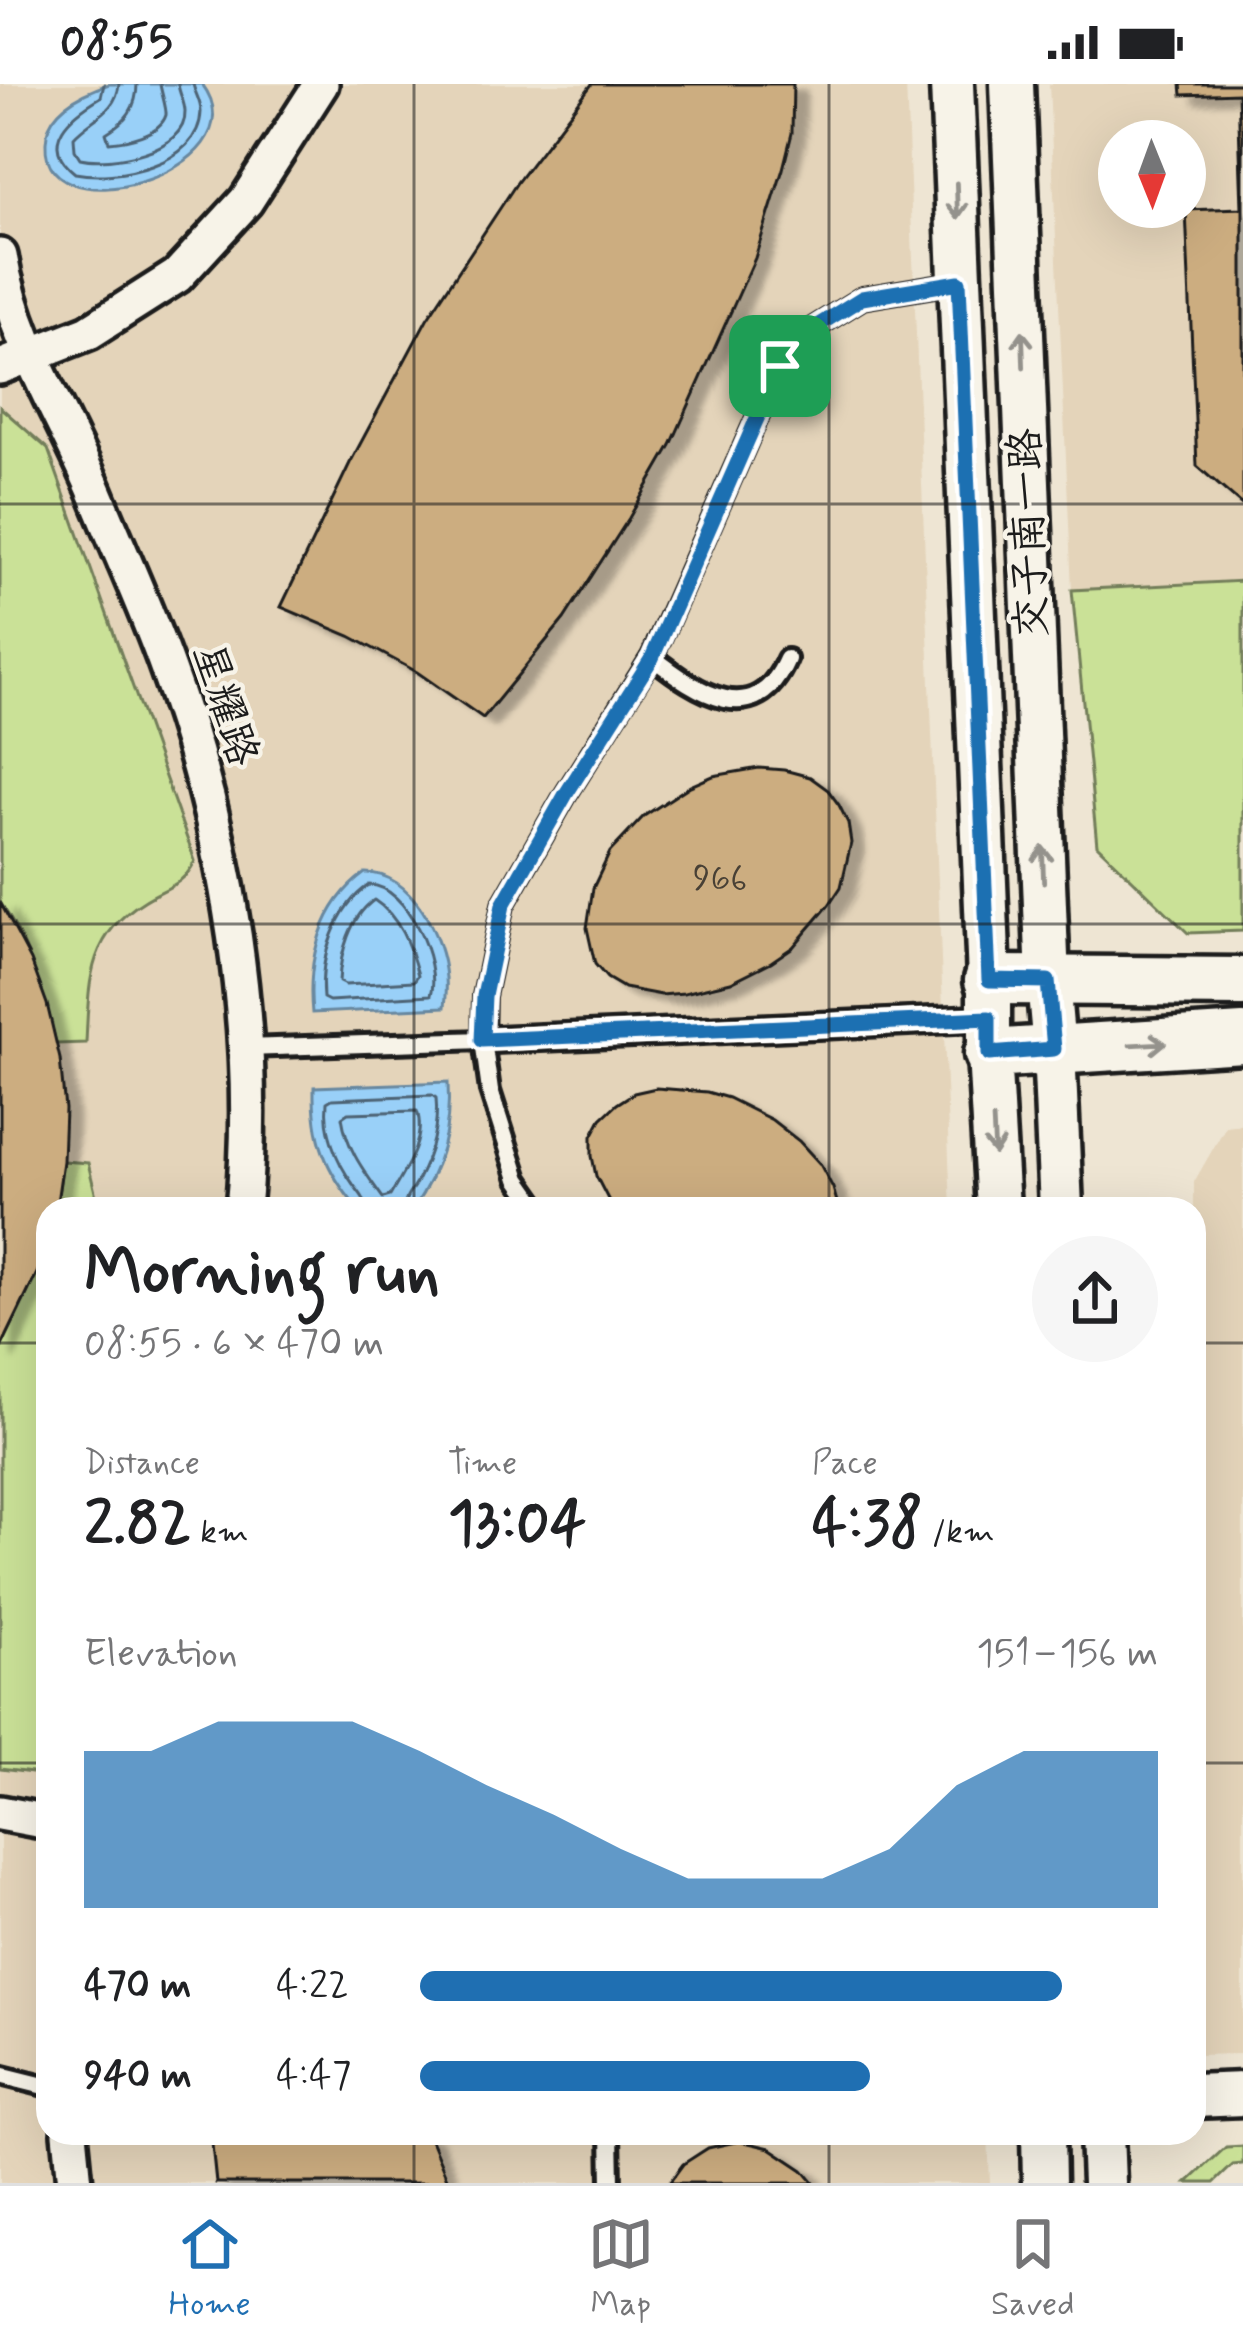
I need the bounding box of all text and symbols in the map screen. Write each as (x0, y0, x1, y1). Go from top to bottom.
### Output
text: 08:55 (60, 13, 173, 72)
north arrow (1098, 120, 1206, 228)
map controls (1098, 120, 1206, 228)
one-way arrow (945, 181, 968, 220)
pin (729, 315, 831, 417)
one-way arrow (1011, 330, 1034, 369)
icon: arrive (747, 333, 813, 399)
street label: 交子南一路 (999, 427, 1061, 639)
street label: 星耀路 (178, 637, 270, 773)
one-way arrow (1031, 845, 1054, 884)
house number: 966 (693, 856, 747, 903)
one-way arrow (1128, 1032, 1167, 1055)
one-way arrow (983, 1117, 1006, 1156)
text: Morning run (84, 1231, 440, 1317)
button: share (1032, 1236, 1158, 1362)
text: 08:55 · 6 × 470 m (84, 1319, 384, 1370)
text: Distance (84, 1442, 200, 1486)
text: Time (448, 1442, 517, 1486)
text: Pace (812, 1442, 878, 1486)
text: 2.82 (84, 1486, 191, 1565)
text: 13:04 (448, 1486, 586, 1565)
text: 4:38 (812, 1486, 923, 1565)
text: km (191, 1511, 248, 1555)
text: /km (923, 1511, 994, 1555)
text: Elevation (84, 1629, 238, 1680)
text: 151–156 m (976, 1629, 1158, 1680)
text: 470 m (84, 1961, 191, 2012)
text: 4:22 (276, 1961, 349, 2012)
text: 940 m (84, 2051, 192, 2102)
text: 4:47 (276, 2051, 351, 2102)
tab: Home (169, 2211, 251, 2327)
tab: Map (588, 2211, 654, 2327)
tab: Saved (991, 2211, 1074, 2327)

